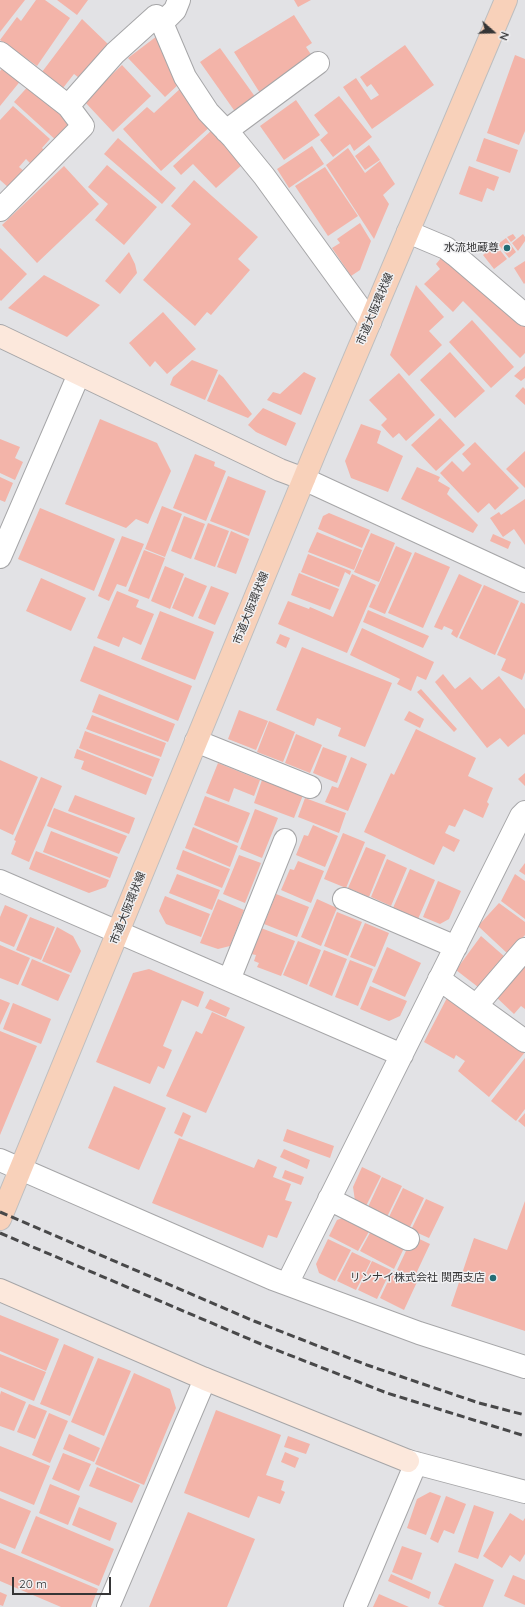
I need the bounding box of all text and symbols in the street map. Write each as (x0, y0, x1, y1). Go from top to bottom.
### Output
north arrow (473, 12, 513, 52)
text: N (496, 30, 512, 42)
place label: 水流地蔵尊 (444, 241, 499, 255)
marker: 水流地蔵尊 (502, 243, 512, 253)
street label: 市道大阪環状線 (354, 271, 396, 347)
street label: 市道大阪環状線 (230, 570, 272, 646)
street label: 市道大阪環状線 (107, 870, 149, 946)
place label: リンナイ株式会社 関西支店 (350, 1271, 485, 1285)
marker: リンナイ株式会社 関西支店 (488, 1273, 498, 1283)
scale bar (14, 1569, 113, 1595)
text: 20 m (19, 1576, 47, 1591)

